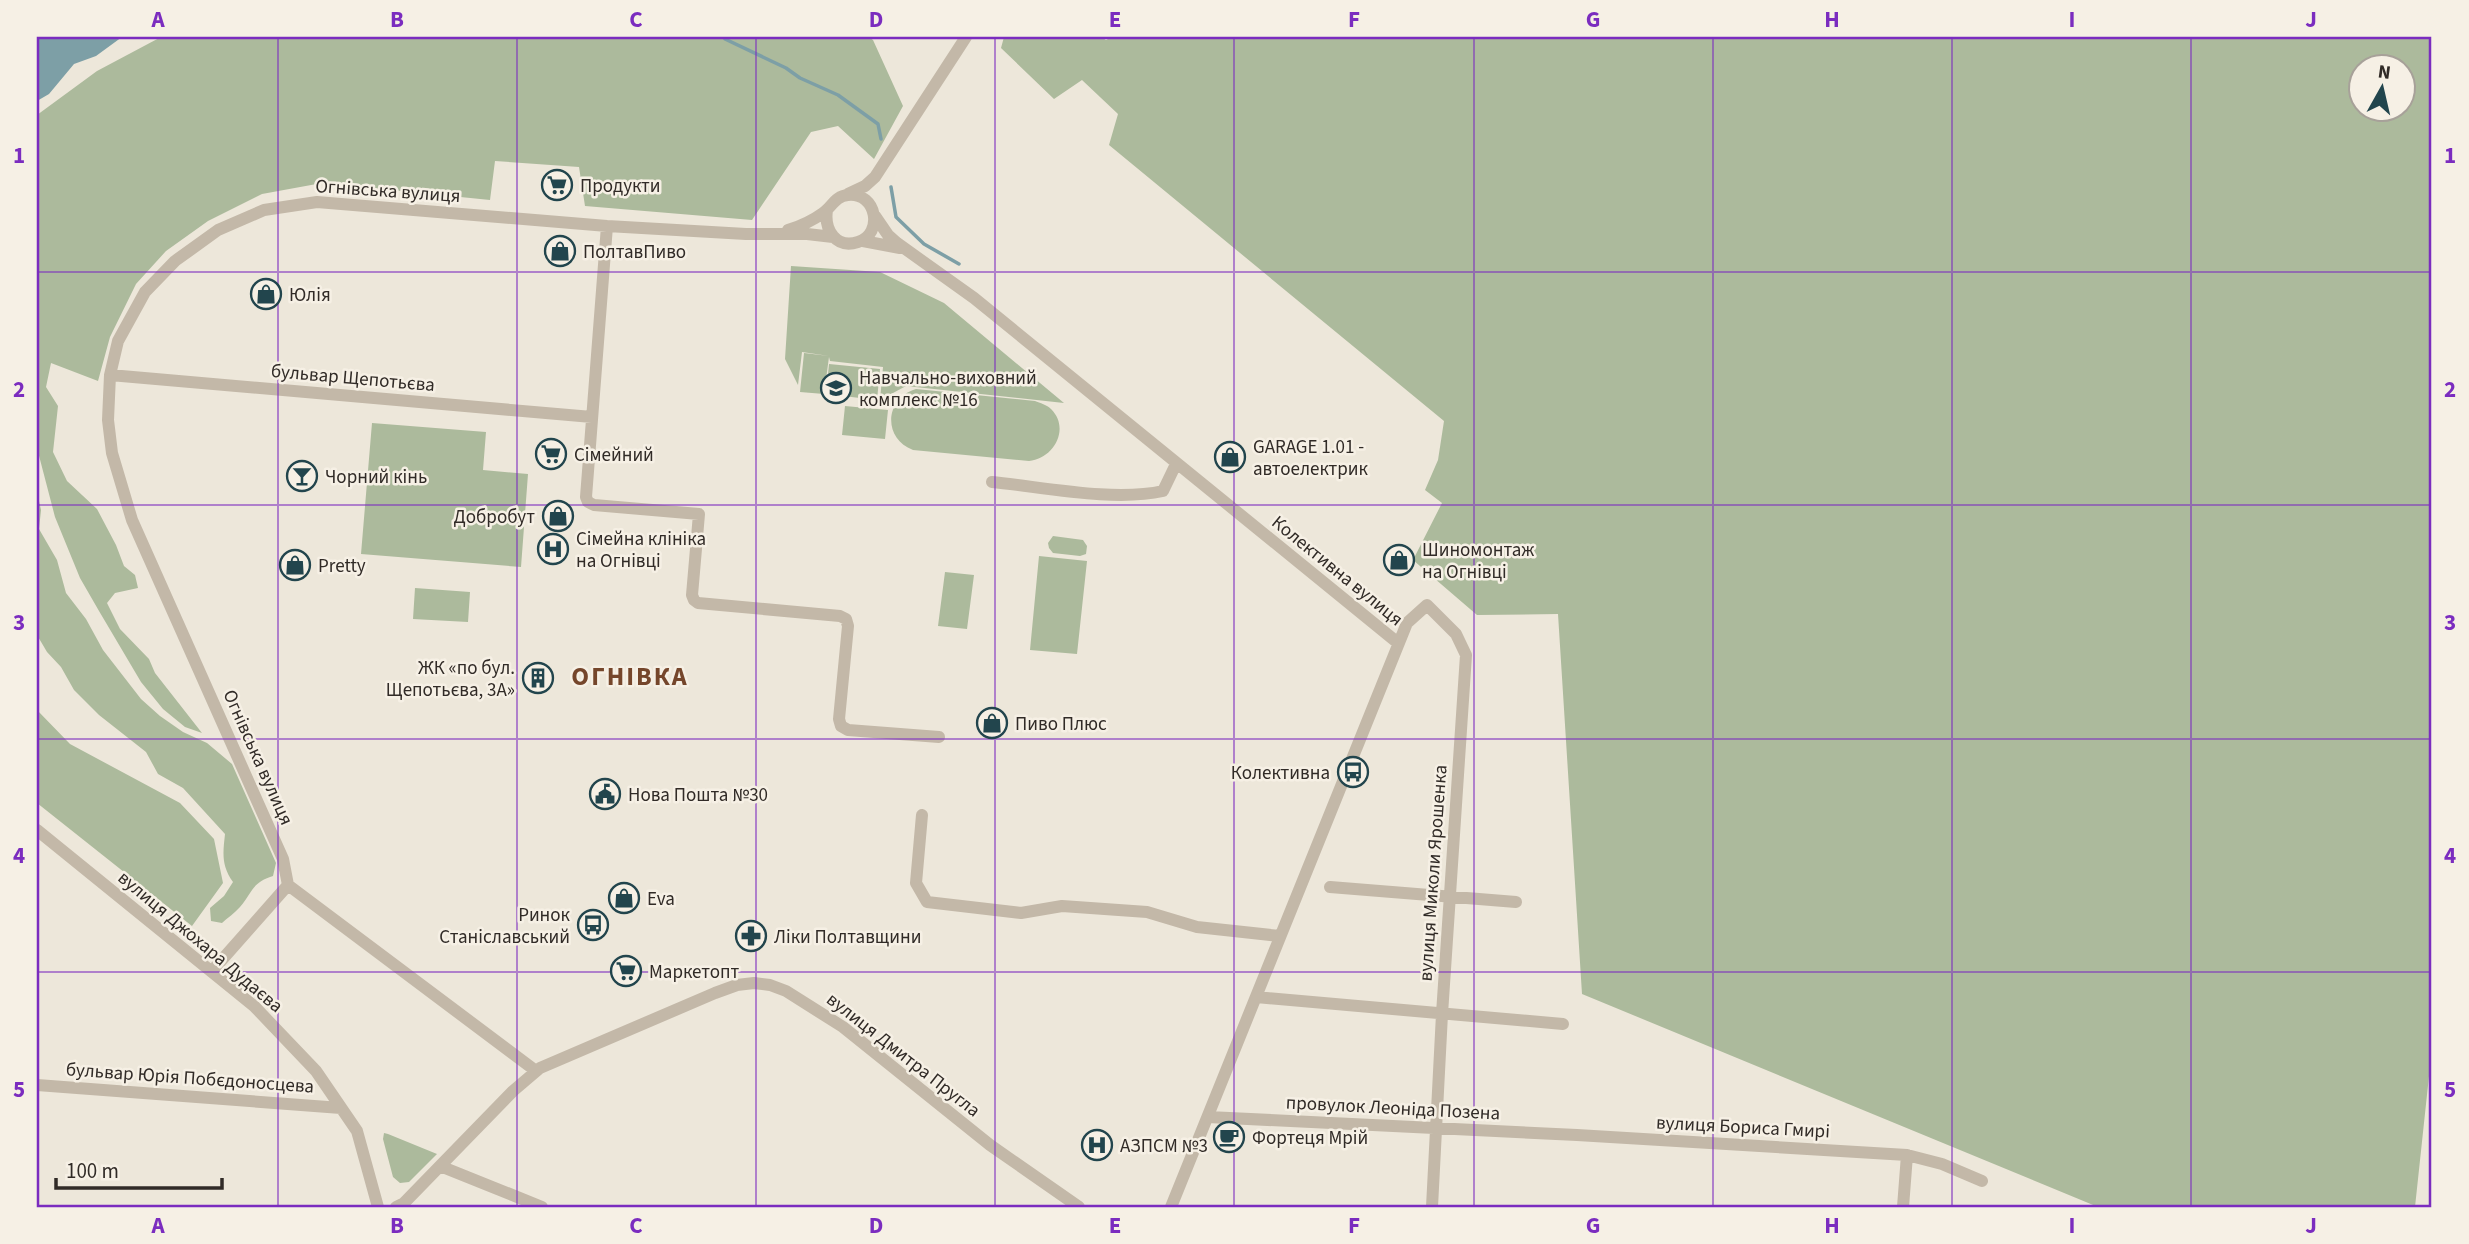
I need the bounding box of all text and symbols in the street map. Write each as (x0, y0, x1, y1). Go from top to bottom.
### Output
text: A (150, 3, 165, 36)
text: B (390, 3, 404, 36)
text: C (629, 3, 643, 36)
text: D (869, 3, 883, 36)
text: E (1109, 3, 1121, 36)
text: F (1348, 3, 1360, 36)
text: G (1586, 3, 1600, 36)
text: H (1824, 3, 1840, 36)
text: I (2069, 3, 2075, 36)
text: J (2305, 3, 2317, 36)
north arrow (2346, 52, 2416, 122)
text: N (2376, 58, 2392, 87)
text: 1 (13, 139, 25, 172)
text: 1 (2444, 139, 2456, 172)
supermarket icon: Продукти (540, 168, 574, 202)
street label: Огнівська вулиця (314, 173, 461, 210)
place label: Продукти (580, 173, 661, 200)
shop icon: ПолтавПиво (543, 234, 577, 268)
place label: ПолтавПиво (583, 239, 686, 266)
shop icon: Юлія (249, 277, 283, 311)
place label: Юлія (289, 282, 331, 309)
street label: бульвар Щепотьєва (270, 358, 436, 399)
place label: Навчально-виховний комплекс №16 (859, 365, 1037, 414)
school or university icon: Навчально-виховний комплекс №16 (819, 371, 853, 405)
text: 2 (13, 373, 25, 406)
text: 2 (2444, 373, 2456, 406)
place label: GARAGE 1.01 - автоелектрик (1253, 434, 1369, 483)
supermarket icon: Сімейний (534, 437, 568, 471)
shop icon: GARAGE 1.01 - автоелектрик (1213, 440, 1247, 474)
place label: Сімейний (574, 442, 654, 469)
bar icon: Чорний кінь (285, 459, 319, 493)
place label: Чорний кінь (325, 464, 427, 491)
shop icon: Добробут (541, 499, 575, 533)
place label: Добробут (453, 504, 535, 531)
street label: Колективна вулиця (1265, 510, 1409, 633)
place label: Сімейна клініка на Огнівці (576, 526, 706, 575)
hospital icon: Сімейна клініка на Огнівці (536, 532, 570, 566)
place label: Шиномонтаж на Огнівці (1422, 537, 1534, 586)
shop icon: Шиномонтаж на Огнівці (1382, 543, 1416, 577)
shop icon: Pretty (278, 548, 312, 582)
place label: Pretty (318, 553, 366, 580)
text: 3 (13, 606, 25, 639)
text: 3 (2444, 606, 2456, 639)
place label: ЖК «по бул. Щепотьєва, 3А» (386, 655, 515, 704)
district label: ОГНІВКА (571, 658, 689, 695)
building icon: ЖК «по бул. Щепотьєва, 3А» (521, 661, 555, 695)
street label: Огнівська вулиця (216, 686, 300, 830)
shop icon: Пиво Плюс (975, 706, 1009, 740)
place label: Пиво Плюс (1015, 711, 1107, 738)
bus stop icon: Колективна (1336, 755, 1370, 789)
place label: Колективна (1231, 760, 1330, 787)
street label: вулиця Миколи Ярошенка (1412, 764, 1455, 982)
public building icon: Нова Пошта №30 (588, 777, 622, 811)
place label: Нова Пошта №30 (628, 782, 768, 809)
text: 4 (13, 839, 25, 872)
text: 4 (2444, 839, 2456, 872)
street label: вулиця Джохара Дудаєва (112, 865, 289, 1019)
shop icon: Eva (607, 881, 641, 915)
place label: Eva (647, 886, 675, 913)
place label: Ринок Станіславський (439, 902, 571, 951)
bus stop icon: Ринок Станіславський (576, 908, 610, 942)
pharmacy icon: Ліки Полтавщини (734, 919, 768, 953)
place label: Ліки Полтавщини (774, 924, 921, 951)
supermarket icon: Маркетопт (609, 954, 643, 988)
place label: Маркетопт (649, 959, 740, 986)
street label: вулиця Дмитра Пругла (820, 986, 986, 1124)
street label: бульвар Юрія Побєдоносцева (65, 1056, 315, 1101)
text: 5 (13, 1073, 25, 1106)
text: 5 (2444, 1073, 2456, 1106)
street label: провулок Леоніда Позена (1285, 1089, 1501, 1128)
street label: вулиця Бориса Гмирі (1655, 1109, 1831, 1146)
cafe icon: Фортеця Мрій (1212, 1120, 1246, 1154)
place label: Фортеця Мрій (1252, 1125, 1368, 1152)
hospital icon: АЗПСМ №3 (1080, 1128, 1114, 1162)
place label: АЗПСМ №3 (1120, 1133, 1208, 1160)
scale bar (56, 1146, 222, 1190)
text: 100 m (66, 1156, 119, 1186)
text: A (150, 1209, 165, 1242)
text: B (390, 1209, 404, 1242)
text: C (629, 1209, 643, 1242)
text: D (869, 1209, 883, 1242)
text: E (1109, 1209, 1121, 1242)
text: F (1348, 1209, 1360, 1242)
text: G (1586, 1209, 1600, 1242)
text: H (1824, 1209, 1840, 1242)
text: I (2069, 1209, 2075, 1242)
text: J (2305, 1209, 2317, 1242)

